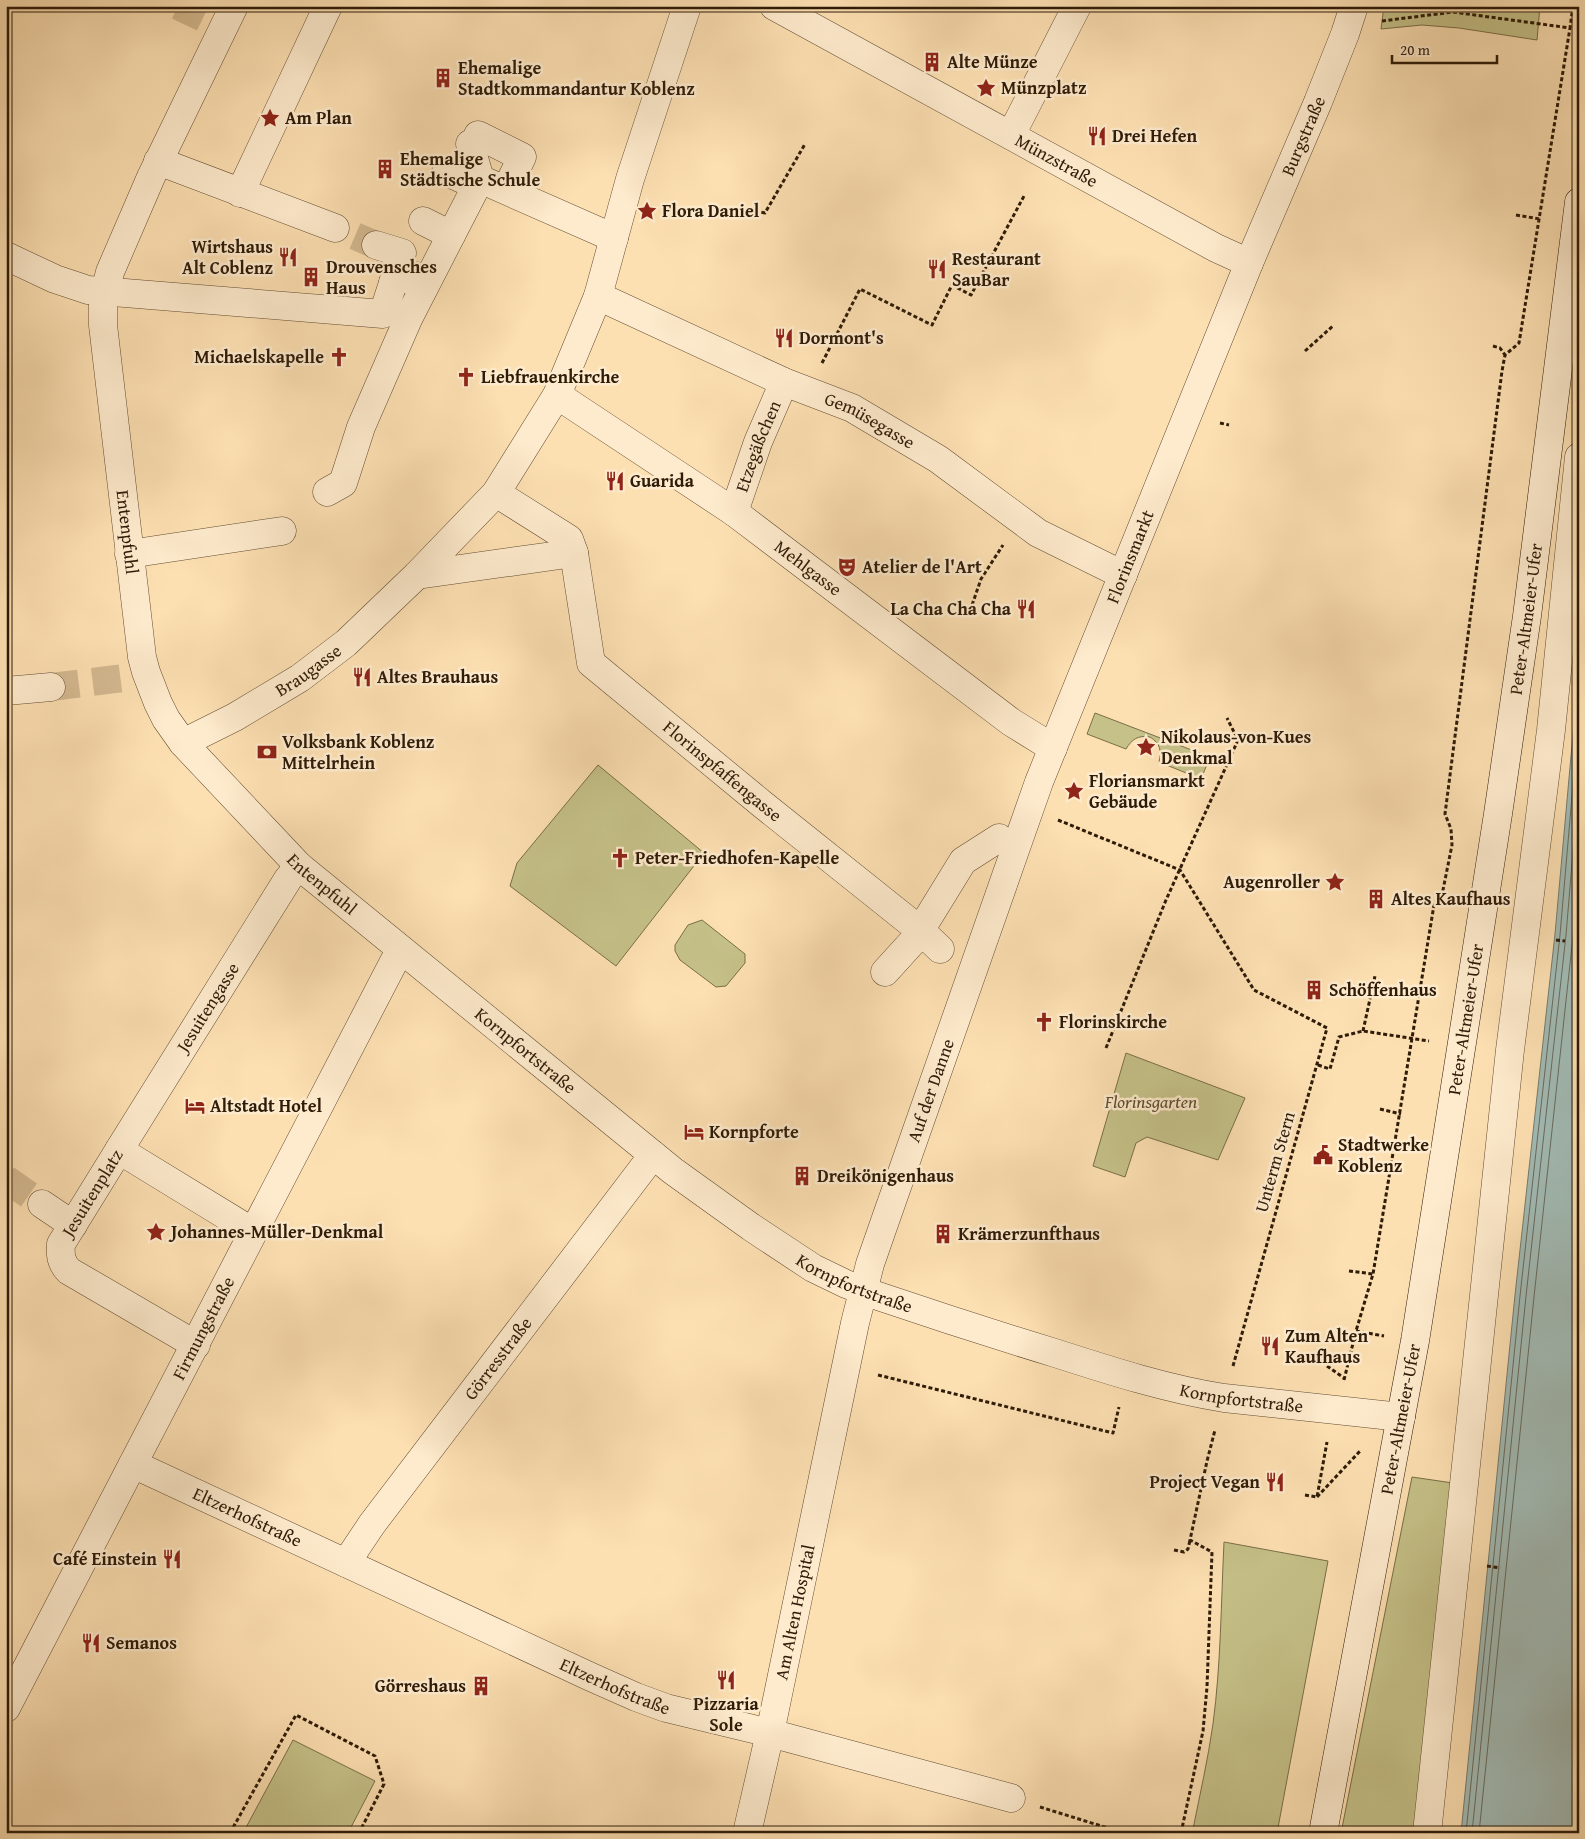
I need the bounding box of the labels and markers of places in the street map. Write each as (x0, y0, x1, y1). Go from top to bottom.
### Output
place label: Alte Münze (947, 48, 1038, 75)
building icon: Alte Münze (921, 51, 943, 73)
place label: Ehemalige Stadtkommandantur Koblenz (458, 54, 695, 102)
building icon: Ehemalige Stadtkommandantur Koblenz (432, 67, 454, 89)
place label: Münzplatz (1001, 74, 1087, 101)
place icon: Münzplatz (975, 77, 997, 99)
place label: Am Plan (285, 104, 352, 131)
place icon: Am Plan (259, 107, 281, 129)
place label: Drei Hefen (1112, 122, 1198, 149)
restaurant icon: Drei Hefen (1086, 125, 1108, 147)
place label: Ehemalige Städtische Schule (400, 145, 540, 193)
building icon: Ehemalige Städtische Schule (374, 158, 396, 180)
place label: Flora Daniel (662, 197, 760, 224)
place icon: Flora Daniel (636, 200, 658, 222)
place label: Wirtshaus Alt Coblenz (182, 233, 273, 281)
place label: Restaurant SauBar (952, 245, 1041, 293)
restaurant icon: Wirtshaus Alt Coblenz (277, 246, 299, 268)
place label: Drouvensches Haus (326, 253, 437, 301)
restaurant icon: Restaurant SauBar (926, 258, 948, 280)
building icon: Drouvensches Haus (300, 266, 322, 288)
place label: Dormont's (799, 324, 884, 351)
restaurant icon: Dormont's (773, 327, 795, 349)
place label: Michaelskapelle (194, 343, 324, 370)
church icon: Michaelskapelle (328, 346, 350, 368)
place label: Liebfrauenkirche (481, 363, 620, 390)
church icon: Liebfrauenkirche (455, 366, 477, 388)
place label: Guarida (630, 467, 695, 494)
restaurant icon: Guarida (604, 470, 626, 492)
place label: Atelier de l'Art (862, 553, 982, 580)
theatre icon: Atelier de l'Art (836, 556, 858, 578)
place label: La Cha Cha Cha (890, 595, 1012, 622)
restaurant icon: La Cha Cha Cha (1015, 598, 1037, 620)
place label: Altes Brauhaus (377, 663, 498, 690)
restaurant icon: Altes Brauhaus (351, 666, 373, 688)
place label: Nikolaus-von-Kues Denkmal (1161, 723, 1312, 771)
place label: Volksbank Koblenz Mittelrhein (282, 728, 435, 776)
place icon: Nikolaus-von-Kues Denkmal (1135, 736, 1157, 758)
bank icon: Volksbank Koblenz Mittelrhein (256, 741, 278, 763)
place label: Floriansmarkt Gebäude (1089, 767, 1205, 815)
place icon: Floriansmarkt Gebäude (1063, 780, 1085, 802)
place label: Peter-Friedhofen-Kapelle (635, 844, 839, 871)
church icon: Peter-Friedhofen-Kapelle (609, 847, 631, 869)
place label: Augenroller (1223, 868, 1321, 895)
place icon: Augenroller (1324, 871, 1346, 893)
place label: Altes Kaufhaus (1391, 885, 1511, 912)
building icon: Altes Kaufhaus (1365, 888, 1387, 910)
place label: Schöffenhaus (1329, 976, 1437, 1003)
building icon: Schöffenhaus (1303, 979, 1325, 1001)
place label: Florinskirche (1059, 1008, 1167, 1035)
church icon: Florinskirche (1033, 1011, 1055, 1033)
place label: Altstadt Hotel (210, 1092, 322, 1119)
hotel icon: Altstadt Hotel (184, 1095, 206, 1117)
place label: Kornpforte (709, 1118, 799, 1145)
hotel icon: Kornpforte (683, 1121, 705, 1143)
place label: Stadtwerke Koblenz (1338, 1131, 1429, 1179)
public building icon: Stadtwerke Koblenz (1312, 1144, 1334, 1166)
place label: Dreikönigenhaus (817, 1162, 954, 1189)
building icon: Dreikönigenhaus (791, 1165, 813, 1187)
place label: Johannes-Müller-Denkmal (168, 1218, 384, 1245)
place label: Krämerzunfthaus (958, 1220, 1100, 1247)
place icon: Johannes-Müller-Denkmal (145, 1221, 167, 1243)
building icon: Krämerzunfthaus (932, 1223, 954, 1245)
place label: Zum Alten Kaufhaus (1285, 1322, 1368, 1370)
restaurant icon: Zum Alten Kaufhaus (1259, 1335, 1281, 1357)
place label: Project Vegan (1149, 1468, 1260, 1495)
restaurant icon: Project Vegan (1264, 1471, 1286, 1493)
place label: Café Einstein (53, 1545, 157, 1572)
restaurant icon: Café Einstein (161, 1548, 183, 1570)
place label: Semanos (106, 1629, 177, 1656)
restaurant icon: Semanos (80, 1632, 102, 1654)
restaurant icon: Pizzaria Sole (715, 1669, 737, 1691)
place label: Görreshaus (375, 1672, 466, 1699)
building icon: Görreshaus (470, 1675, 492, 1697)
place label: Pizzaria Sole (693, 1690, 760, 1738)

